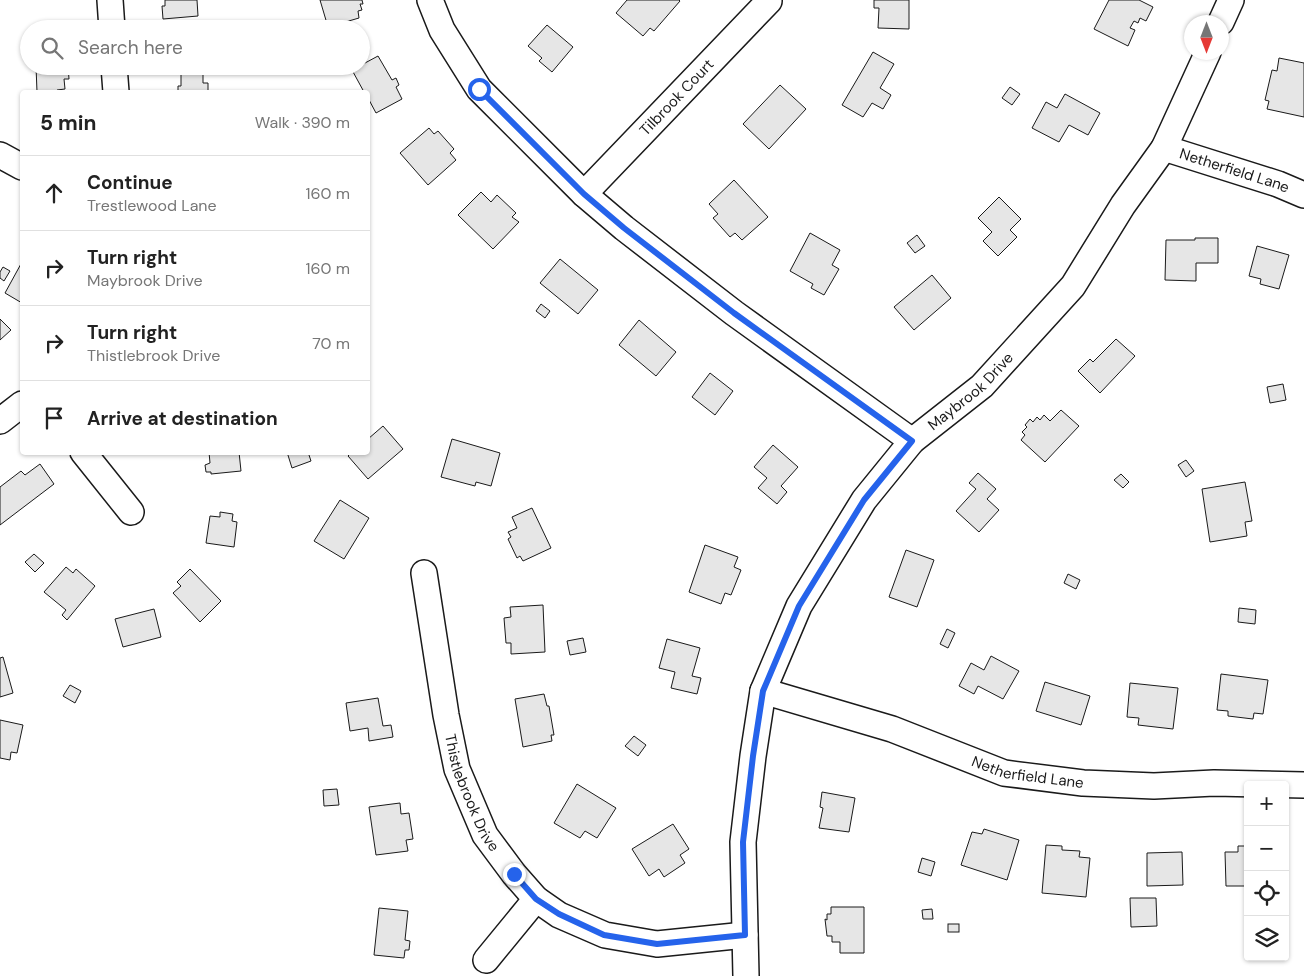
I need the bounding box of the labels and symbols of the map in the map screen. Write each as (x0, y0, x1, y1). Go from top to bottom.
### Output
north arrow (1184, 15, 1229, 60)
street label: Tilbrook Court (635, 54, 718, 140)
route start (468, 78, 491, 101)
street label: Netherfield Lane (1177, 144, 1293, 198)
street label: Maybrook Drive (924, 348, 1018, 435)
street label: Thistlebrook Drive (440, 732, 504, 856)
street label: Netherfield Lane (969, 751, 1085, 793)
route end (503, 863, 526, 886)

